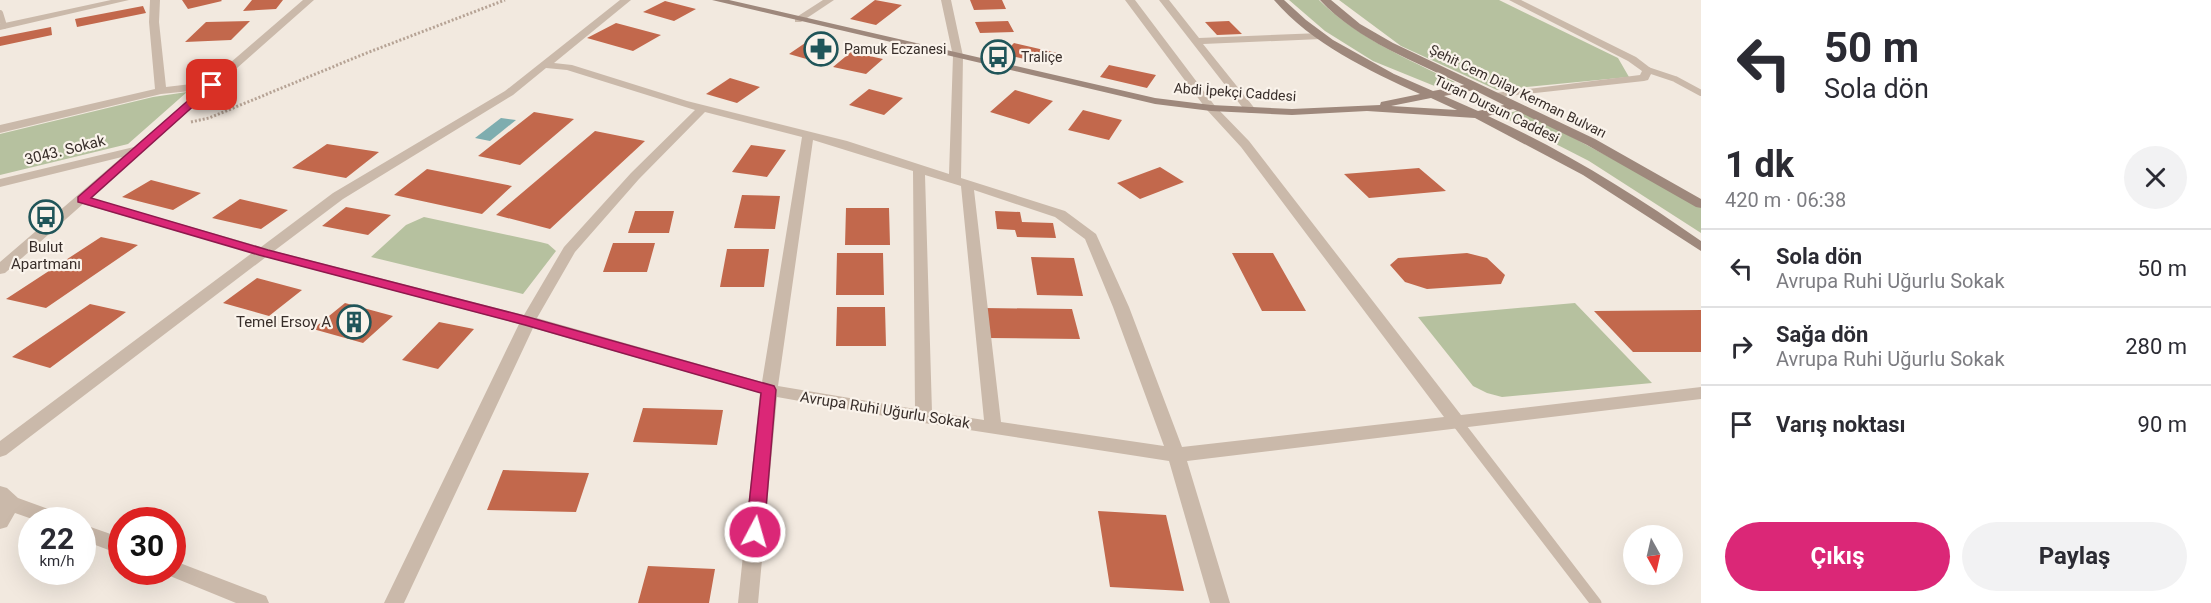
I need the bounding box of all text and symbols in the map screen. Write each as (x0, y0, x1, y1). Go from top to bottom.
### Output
text: 50 m (1824, 23, 1919, 72)
icon: left (1725, 24, 1803, 102)
pharmacy icon: Pamuk Eczanesi (803, 31, 839, 67)
bus stop icon: Traliçe (980, 39, 1016, 75)
place label: Pamuk Eczanesi (844, 41, 946, 57)
street label: Şehit Cem Dilay Kerman Bulvarı (1427, 41, 1609, 141)
place label: Traliçe (1021, 49, 1063, 65)
pin (186, 59, 237, 110)
icon: arrive (195, 68, 228, 101)
street label: Turan Dursun Caddesi (1432, 72, 1562, 146)
text: Sola dön (1824, 73, 1929, 105)
street label: Abdi İpekçi Caddesi (1173, 80, 1297, 104)
street label: 3043. Sokak (23, 131, 107, 169)
text: 1 dk (1725, 144, 1794, 186)
button: close (2124, 146, 2187, 209)
text: 420 m · 06:38 (1725, 188, 1846, 212)
bus stop icon: Bulut Apartmanı (28, 199, 64, 235)
place label: Bulut Apartmanı (11, 238, 81, 273)
text: Sola dön (1776, 244, 1862, 269)
icon: left (1725, 252, 1758, 285)
text: 50 m (2138, 256, 2187, 281)
text: Avrupa Ruhi Uğurlu Sokak (1776, 269, 2005, 293)
building icon: Temel Ersoy A (336, 304, 372, 340)
place label: Temel Ersoy A (236, 313, 331, 331)
text: Sağa dön (1776, 322, 1868, 347)
icon: right (1725, 330, 1758, 363)
text: 280 m (2125, 334, 2187, 359)
text: Avrupa Ruhi Uğurlu Sokak (1776, 347, 2005, 371)
street label: Avrupa Ruhi Uğurlu Sokak (799, 388, 971, 432)
icon: arrive (1725, 408, 1758, 441)
text: Varış noktası (1776, 412, 1906, 437)
text: 90 m (2138, 412, 2187, 437)
position arrow (723, 500, 787, 564)
speed limit sign: 30 (108, 507, 186, 585)
text: 22 (40, 521, 74, 556)
button: Çıkış (1725, 522, 1950, 591)
button: Paylaş (1962, 522, 2187, 591)
north arrow (1623, 525, 1683, 585)
map controls (1623, 525, 1683, 585)
text: km/h (39, 552, 75, 570)

